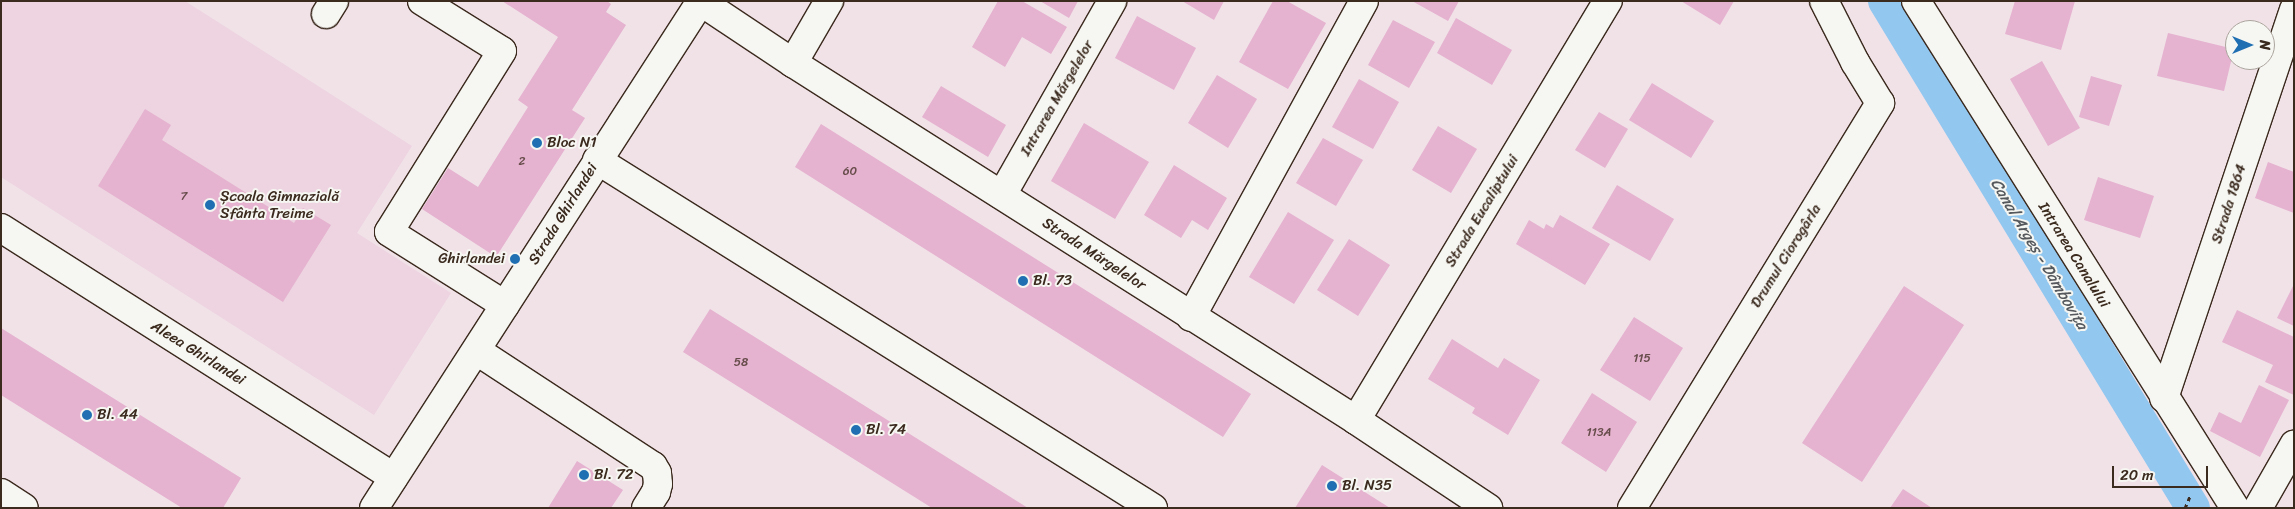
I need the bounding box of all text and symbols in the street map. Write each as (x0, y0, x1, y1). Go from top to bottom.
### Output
north arrow (2225, 20, 2275, 70)
street label: Intrarea Mărgelelor (1017, 37, 1097, 159)
text: N (2252, 40, 2277, 50)
place label: Bloc N1 (547, 134, 597, 152)
marker: Bloc N1 (531, 137, 543, 149)
street label: Strada Eucaliptului (1441, 152, 1523, 270)
house number: 2 (519, 155, 525, 169)
street label: Strada Ghirlandei (525, 160, 601, 268)
street label: Strada 1864 (2208, 162, 2250, 246)
house number: 60 (843, 165, 857, 179)
water label: Canal Argeș - Dâmbovița (1986, 175, 2092, 333)
place label: Școala Gimnazială Sfânta Treime (220, 187, 339, 222)
house number: 7 (181, 190, 187, 204)
marker: Școala Gimnazială Sfânta Treime (204, 199, 216, 211)
street label: Intrarea Canalului (2034, 199, 2114, 311)
street label: Drumul Ciorogârla (1747, 201, 1825, 311)
street label: Strada Mărgelelor (1039, 214, 1149, 294)
place label: Ghirlandei (438, 250, 505, 268)
marker: Ghirlandei (509, 253, 521, 265)
place label: Bl. 73 (1033, 272, 1072, 290)
marker: Bl. 73 (1017, 275, 1029, 287)
street label: Aleea Ghirlandei (148, 317, 248, 389)
house number: 115 (1633, 352, 1651, 366)
house number: 58 (734, 356, 748, 370)
place label: Bl. 44 (97, 406, 138, 424)
marker: Bl. 44 (81, 409, 93, 421)
place label: Bl. 74 (866, 421, 906, 439)
marker: Bl. 74 (850, 424, 862, 436)
house number: 113A (1587, 426, 1611, 440)
scale bar (2115, 456, 2211, 488)
text: 20 m (2120, 462, 2154, 488)
place label: Bl. 72 (594, 466, 633, 484)
marker: Bl. 72 (578, 469, 590, 481)
place label: Bl. N35 (1342, 477, 1392, 495)
marker: Bl. N35 (1326, 480, 1338, 492)

